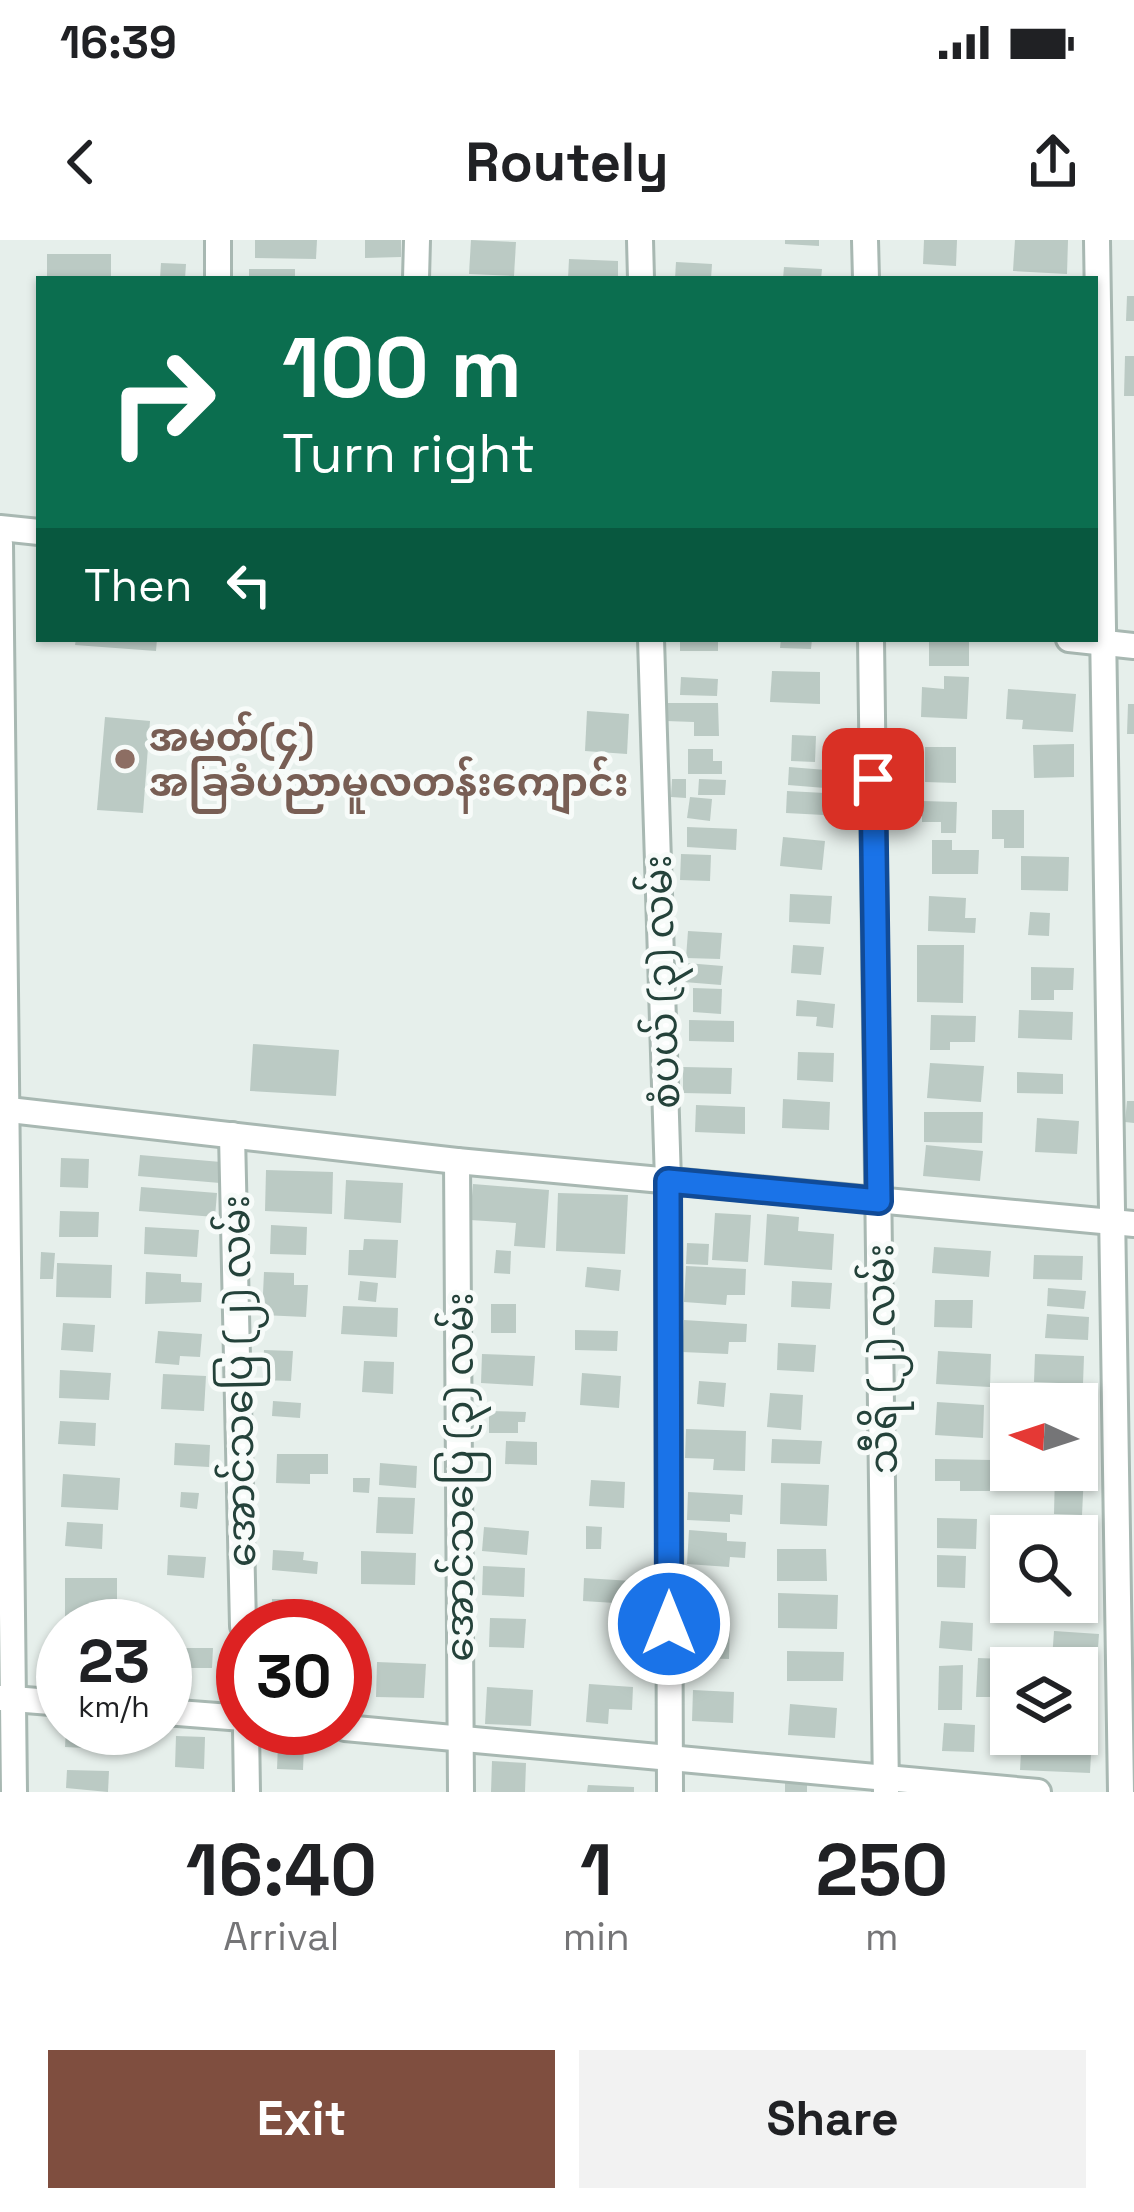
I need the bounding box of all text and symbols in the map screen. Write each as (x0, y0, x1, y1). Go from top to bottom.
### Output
text: 16:39 (60, 14, 177, 71)
text: Routely (466, 128, 668, 197)
icon: back (48, 129, 114, 195)
icon: share (1020, 129, 1086, 195)
text: 100 m (282, 314, 522, 422)
icon: right (84, 324, 240, 480)
text: Turn right (282, 419, 535, 488)
icon: left (216, 552, 282, 618)
text: Then (84, 557, 192, 614)
place label: အမှတ်(၄) အခြခံပညာမူလတန်းကျောင်း (149, 711, 629, 815)
pin (822, 728, 924, 830)
marker: အမှတ်(၄) အခြခံပညာမူလတန်းကျောင်း (112, 746, 138, 772)
icon: arrive (840, 746, 906, 812)
street label: စံပယ် (၃) လမ်း (632, 854, 697, 1110)
street label: အောင်သပြေ (၂) လမ်း (210, 1195, 273, 1567)
street label: သီရိ (၂) လမ်း (854, 1243, 915, 1475)
street label: အောင်သပြေ (၃) လမ်း (434, 1292, 491, 1662)
north arrow (990, 1383, 1098, 1491)
map controls (990, 1383, 1098, 1755)
button: search (990, 1515, 1098, 1623)
position arrow (606, 1561, 732, 1687)
speed limit sign: 30 (216, 1599, 372, 1755)
text: 23 (78, 1623, 150, 1700)
button: layers (990, 1647, 1098, 1755)
text: km/h (78, 1687, 150, 1726)
text: 16:40 (186, 1824, 377, 1916)
text: 1 (580, 1824, 612, 1916)
text: 250 (816, 1824, 948, 1916)
text: Arrival (223, 1912, 339, 1961)
text: min (563, 1912, 630, 1961)
text: m (865, 1912, 899, 1961)
button: Exit (48, 2050, 555, 2188)
button: Share (579, 2050, 1086, 2188)

